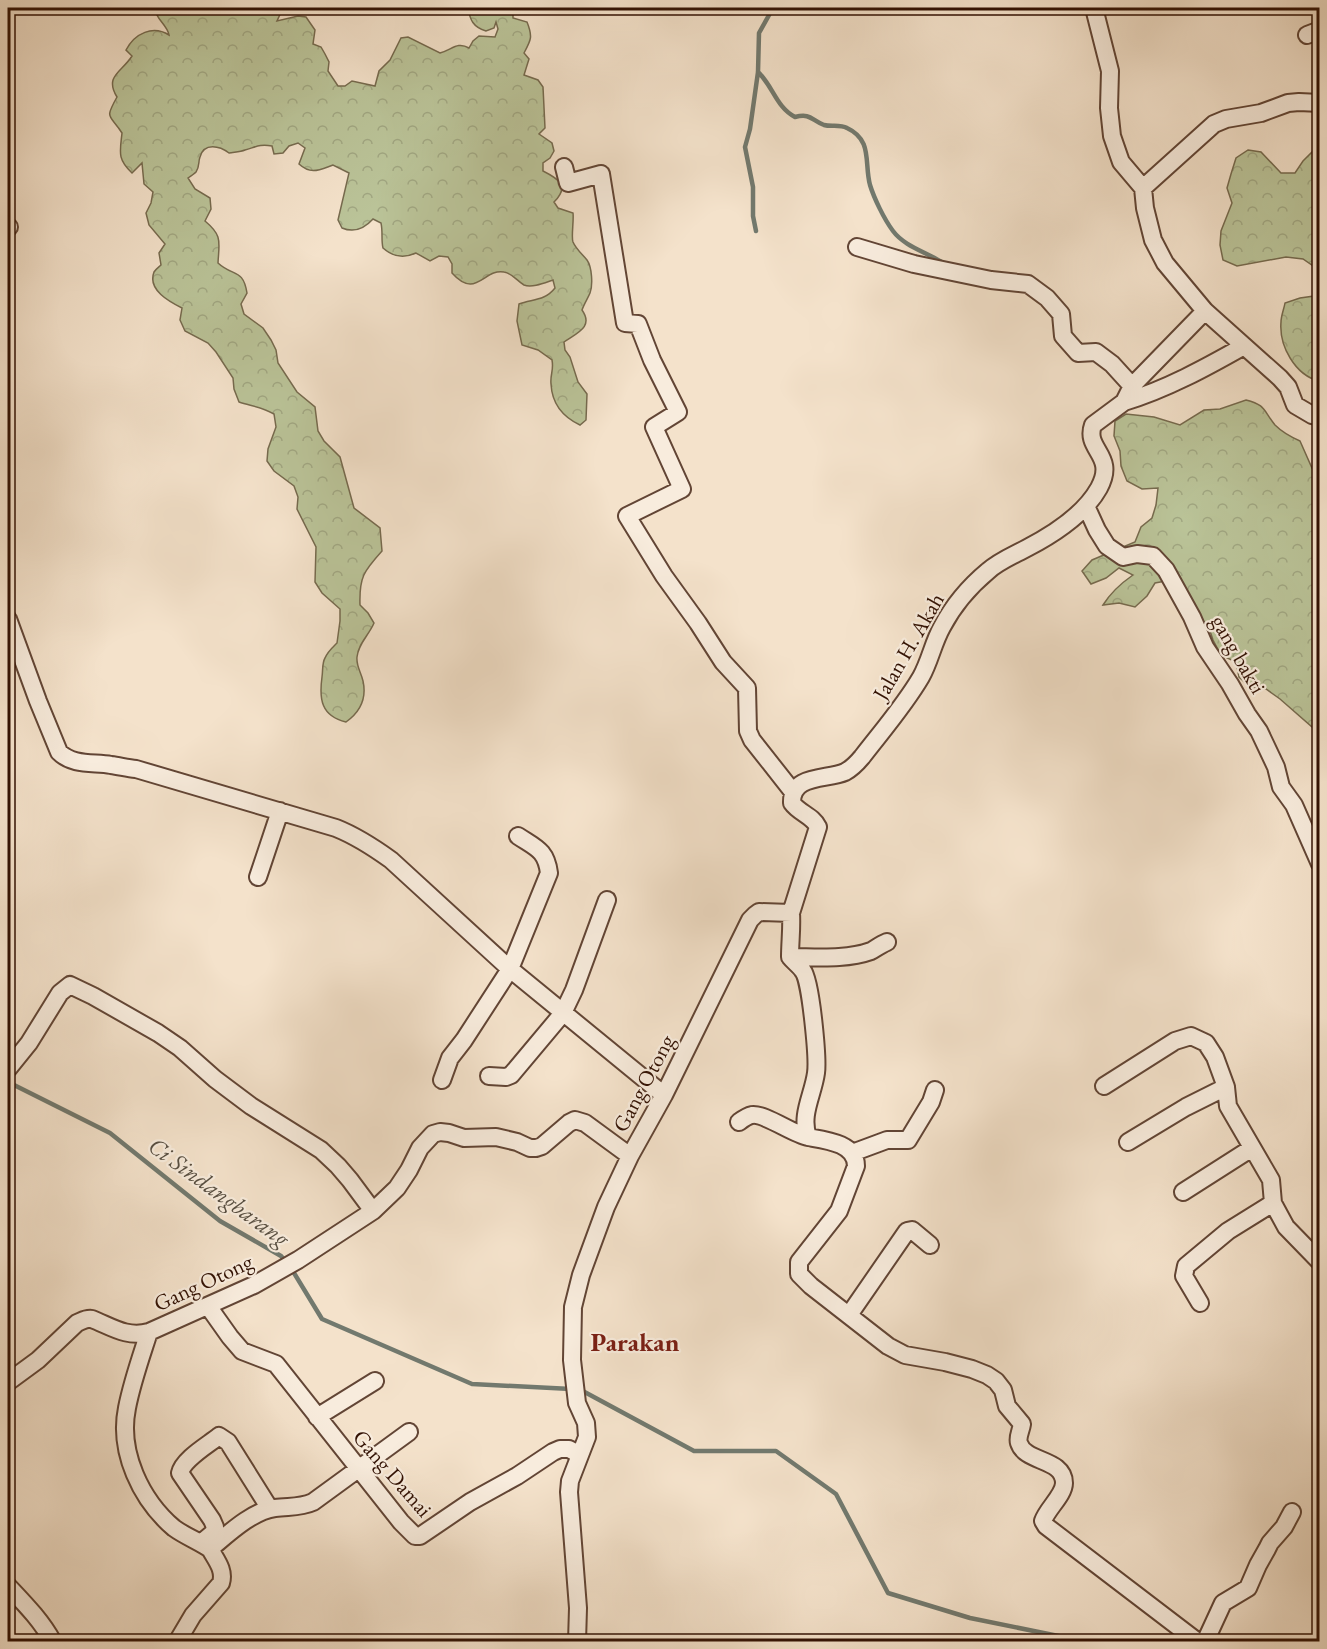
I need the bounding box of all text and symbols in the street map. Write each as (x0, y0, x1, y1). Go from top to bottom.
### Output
street label: Jalan H. Akah (865, 587, 951, 707)
street label: gang bakti (1204, 610, 1273, 699)
street label: Gang Otong (606, 1029, 681, 1137)
water label: Ci Sindangbarang (142, 1130, 297, 1254)
street label: Gang Otong (149, 1247, 258, 1318)
district label: Parakan (591, 1325, 680, 1359)
street label: Gang Damai (347, 1423, 439, 1523)

